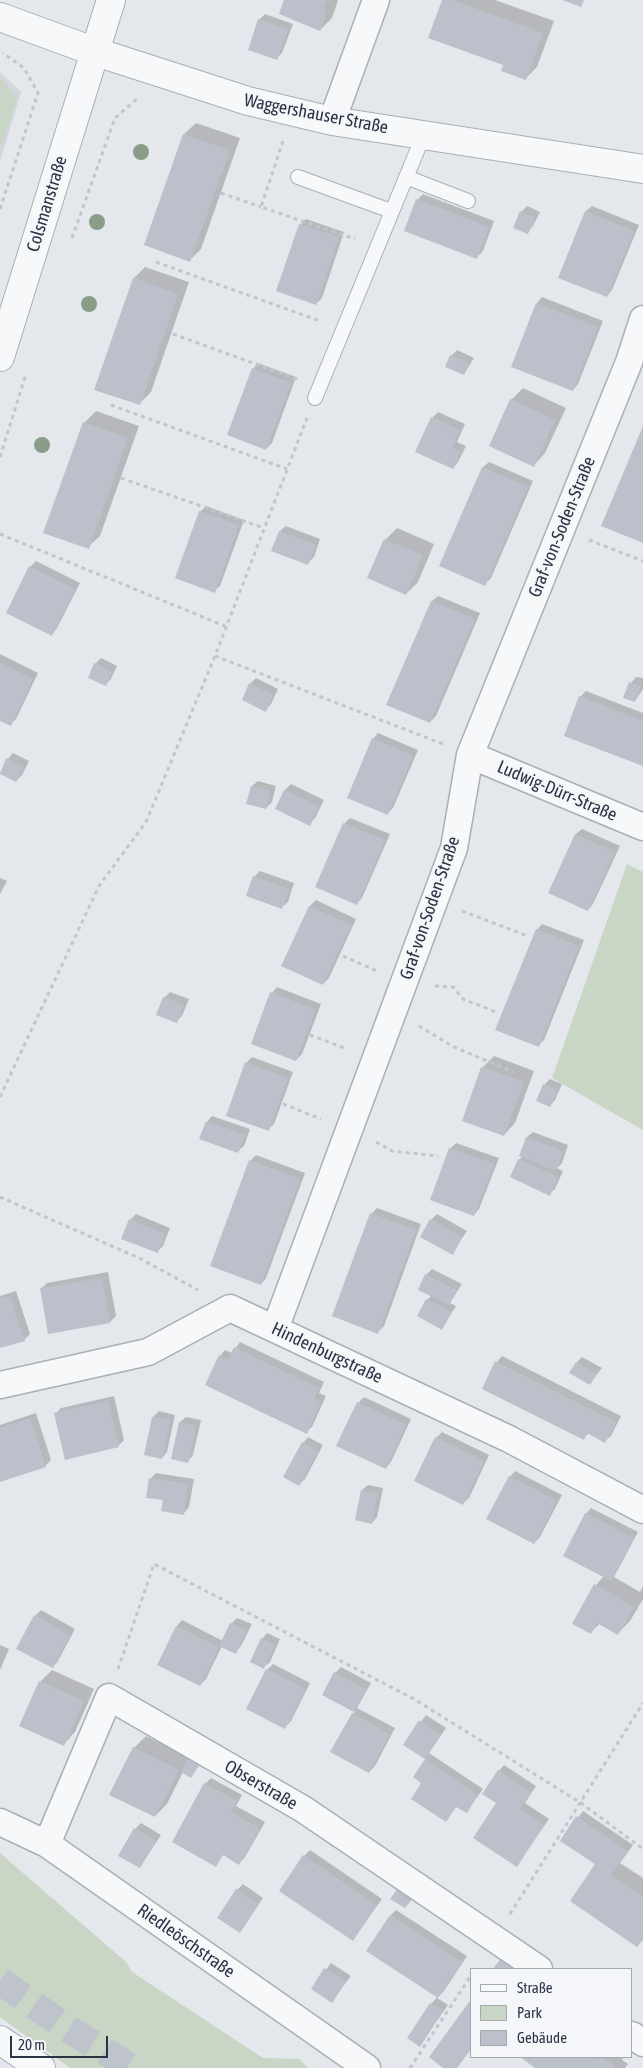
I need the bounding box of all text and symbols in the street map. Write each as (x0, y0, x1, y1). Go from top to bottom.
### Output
street label: Waggershauser Straße (242, 89, 390, 139)
street label: Colsmanstraße (22, 153, 72, 255)
street label: Graf-von-Soden-Straße (524, 453, 600, 601)
street label: Ludwig-Dürr-Straße (494, 756, 620, 826)
street label: Graf-von-Soden-Straße (395, 834, 465, 982)
street label: Hindenburgstraße (268, 1318, 386, 1388)
street label: Obserstraße (221, 1756, 301, 1814)
street label: Riedleöschstraße (133, 1899, 239, 1983)
legend (470, 1968, 633, 2058)
text: Straße (517, 1979, 553, 1996)
text: Park (517, 2004, 542, 2021)
scale bar (12, 2026, 110, 2058)
text: Gebäude (517, 2029, 567, 2046)
text: 20 m (18, 2036, 45, 2053)

